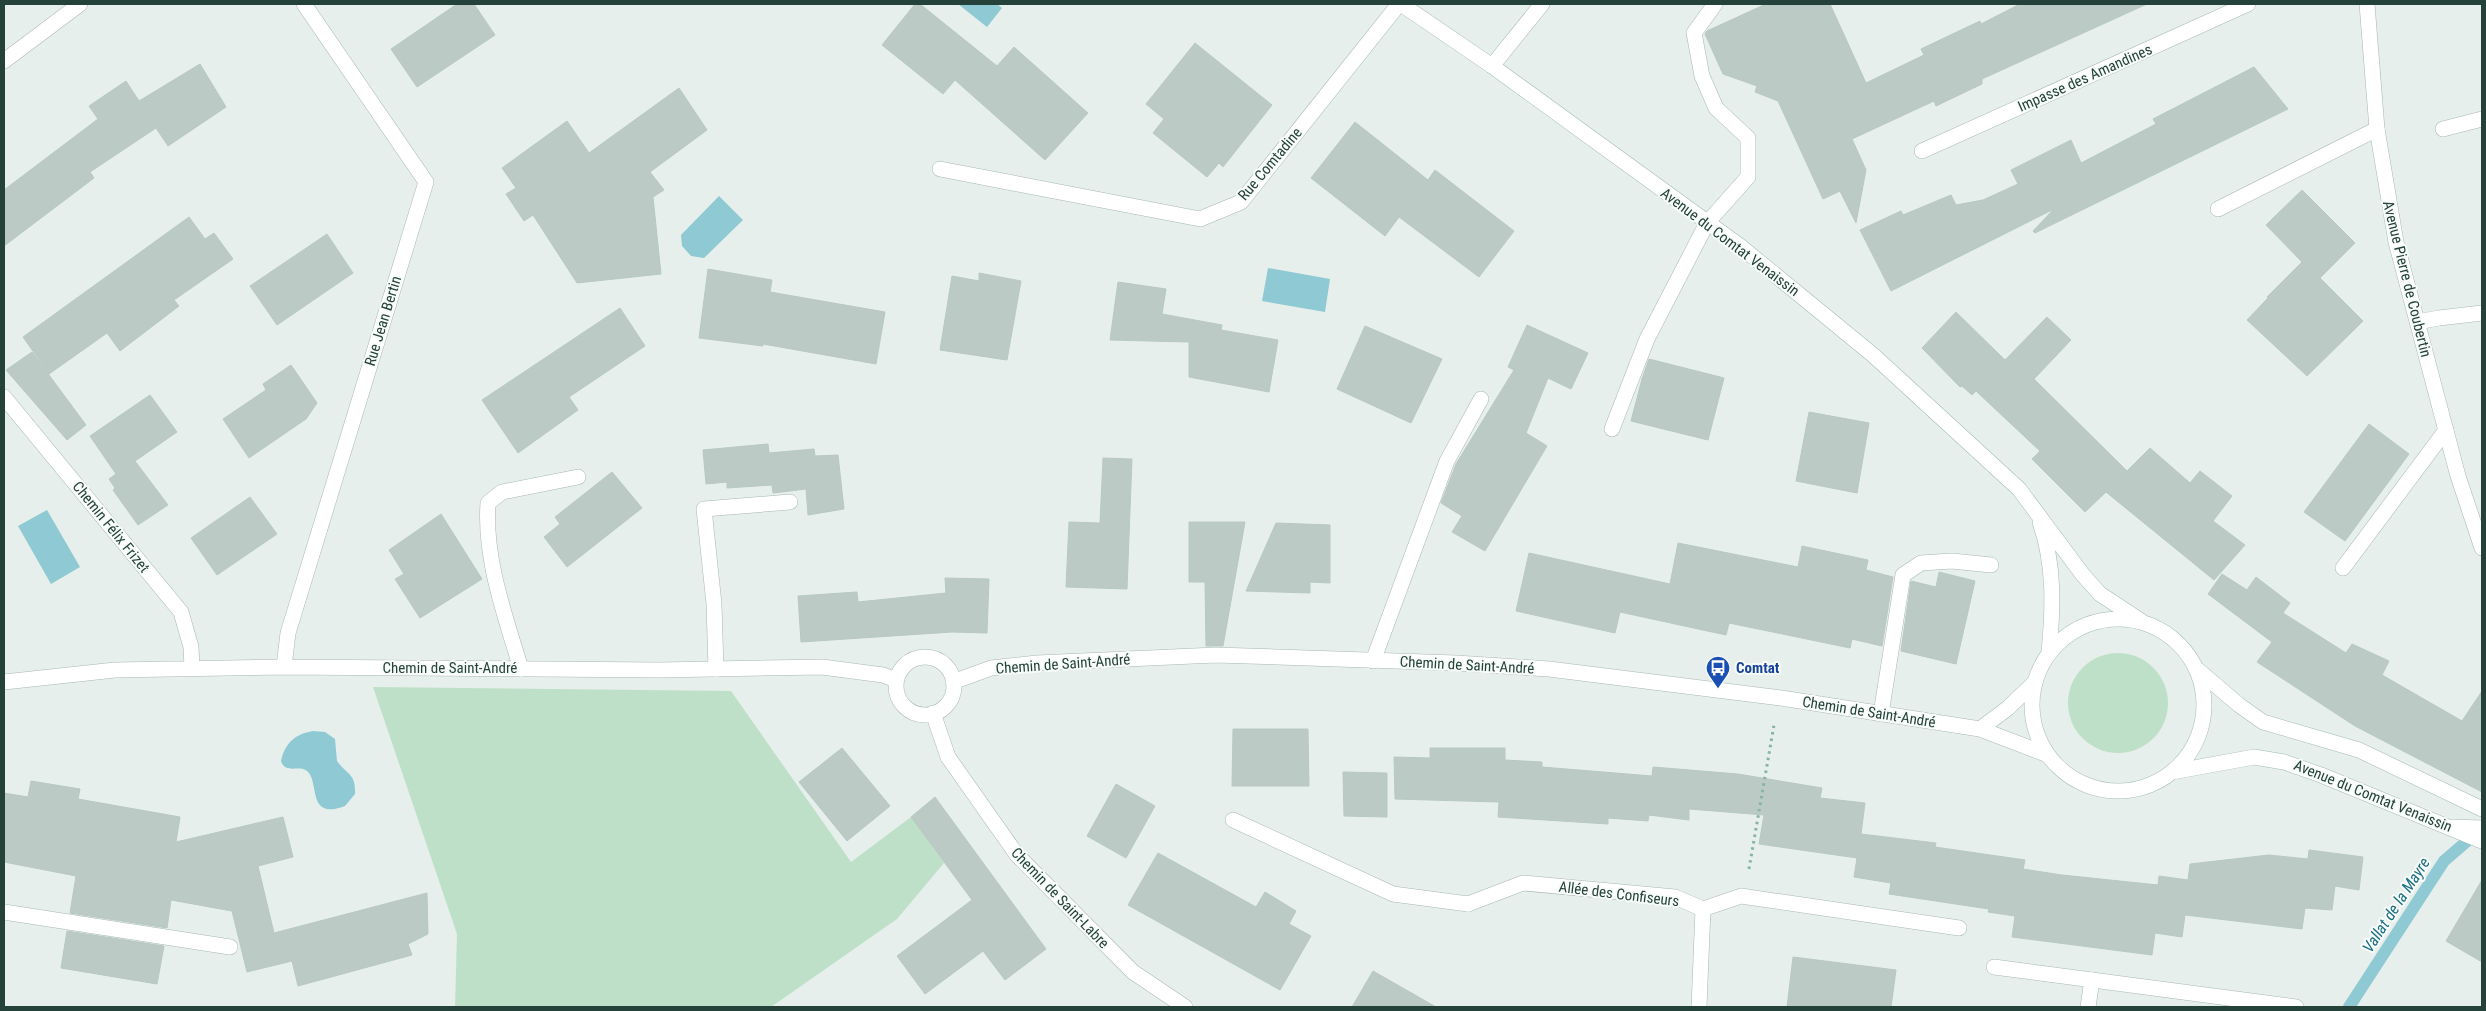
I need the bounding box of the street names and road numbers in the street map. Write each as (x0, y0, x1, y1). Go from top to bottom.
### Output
street label: Impasse des Amandines (2015, 40, 2155, 116)
street label: Rue Comtadine (1234, 124, 1306, 204)
street label: Avenue du Comtat Venaissin (1657, 184, 1803, 300)
street label: Avenue Pierre de Coubertin (2379, 199, 2435, 359)
street label: Rue Jean Bertin (361, 274, 405, 368)
street label: Chemin Félix Frizet (69, 478, 153, 576)
street label: Chemin de Saint-André (995, 650, 1131, 678)
street label: Chemin de Saint-André (1399, 652, 1535, 678)
street label: Chemin de Saint-André (383, 659, 517, 677)
street label: Chemin de Saint-André (1801, 693, 1937, 731)
street label: Avenue du Comtat Venaissin (2291, 756, 2455, 836)
street label: Chemin de Saint-Labre (1007, 844, 1113, 952)
street label: Allée des Confiseurs (1558, 878, 1680, 910)

